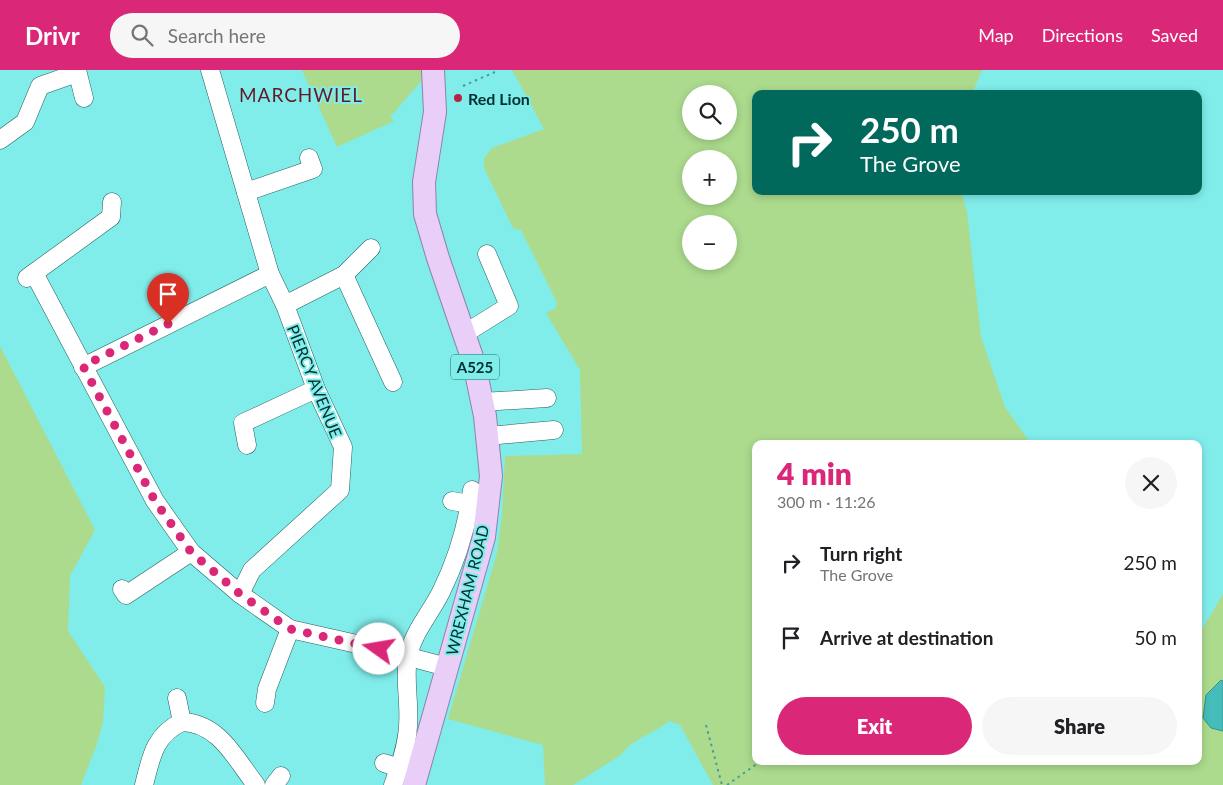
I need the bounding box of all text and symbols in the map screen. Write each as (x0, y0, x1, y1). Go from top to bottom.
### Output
search box (110, 13, 460, 58)
text: Drivr (25, 21, 80, 50)
icon: search (128, 21, 156, 49)
text: Search here (168, 24, 266, 47)
text: Map (978, 24, 1014, 46)
text: Directions (1042, 24, 1123, 46)
text: Saved (1151, 24, 1198, 46)
district label: MARCHWIEL (239, 83, 363, 106)
map controls (682, 85, 737, 270)
button: search (682, 85, 737, 140)
place label: Red Lion (468, 89, 530, 108)
marker: Red Lion (452, 92, 464, 104)
text: 250 m (860, 108, 959, 150)
icon: right (777, 110, 842, 175)
button: + (682, 150, 737, 205)
text: The Grove (860, 150, 961, 177)
button: − (682, 215, 737, 270)
pin (147, 273, 189, 324)
icon: arrive (154, 280, 182, 308)
street label: PIERCY AVENUE (284, 322, 346, 440)
road number: A525 (451, 354, 499, 380)
text: 4 min (777, 455, 852, 491)
button: close (1125, 457, 1177, 509)
text: 300 m · 11:26 (777, 492, 876, 511)
street label: WREXHAM ROAD (442, 523, 492, 657)
text: Turn right (820, 542, 902, 565)
icon: right (777, 549, 805, 577)
text: 250 m (1123, 551, 1177, 574)
text: The Grove (820, 565, 893, 584)
position arrow (352, 622, 404, 674)
icon: arrive (777, 624, 805, 652)
text: Arrive at destination (820, 626, 993, 649)
text: 50 m (1134, 626, 1177, 649)
button: Exit (777, 697, 972, 755)
button: Share (982, 697, 1177, 755)

